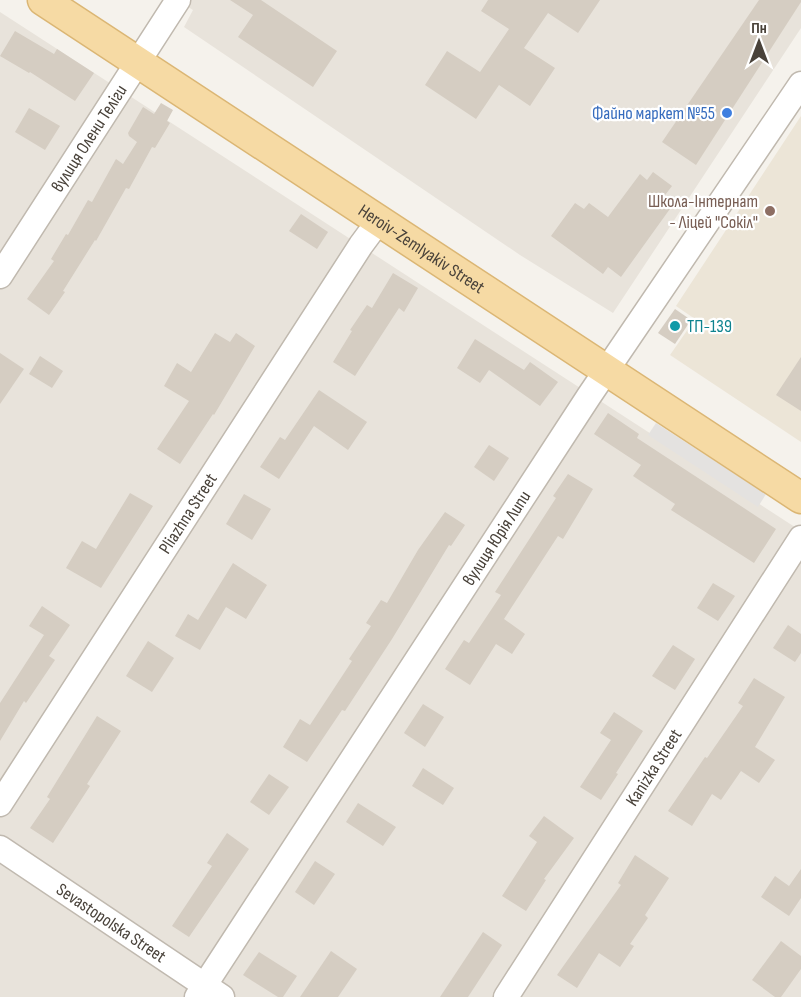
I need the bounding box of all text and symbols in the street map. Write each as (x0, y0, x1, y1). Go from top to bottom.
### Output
north arrow (729, 12, 789, 72)
text: Пн (751, 19, 767, 38)
street label: вулиця Олени Теліги (47, 81, 131, 196)
place label: Файно маркет №55 (592, 103, 715, 124)
marker: Файно маркет №55 (720, 106, 734, 120)
place label: Школа-Інтернат - Ліцей "Сокіл" (648, 191, 758, 233)
street label: Heroiv-Zemlyakiv Street (355, 200, 489, 298)
marker: Школа-Інтернат - Ліцей "Сокіл" (763, 204, 777, 218)
place label: ТП-139 (687, 316, 732, 337)
marker: ТП-139 (668, 319, 682, 333)
street label: Pliazhna Street (154, 469, 222, 557)
street label: вулиця Юрія Липи (458, 487, 535, 589)
street label: Kanizka Street (621, 725, 686, 810)
street label: Sevastopolska Street (53, 878, 170, 967)

